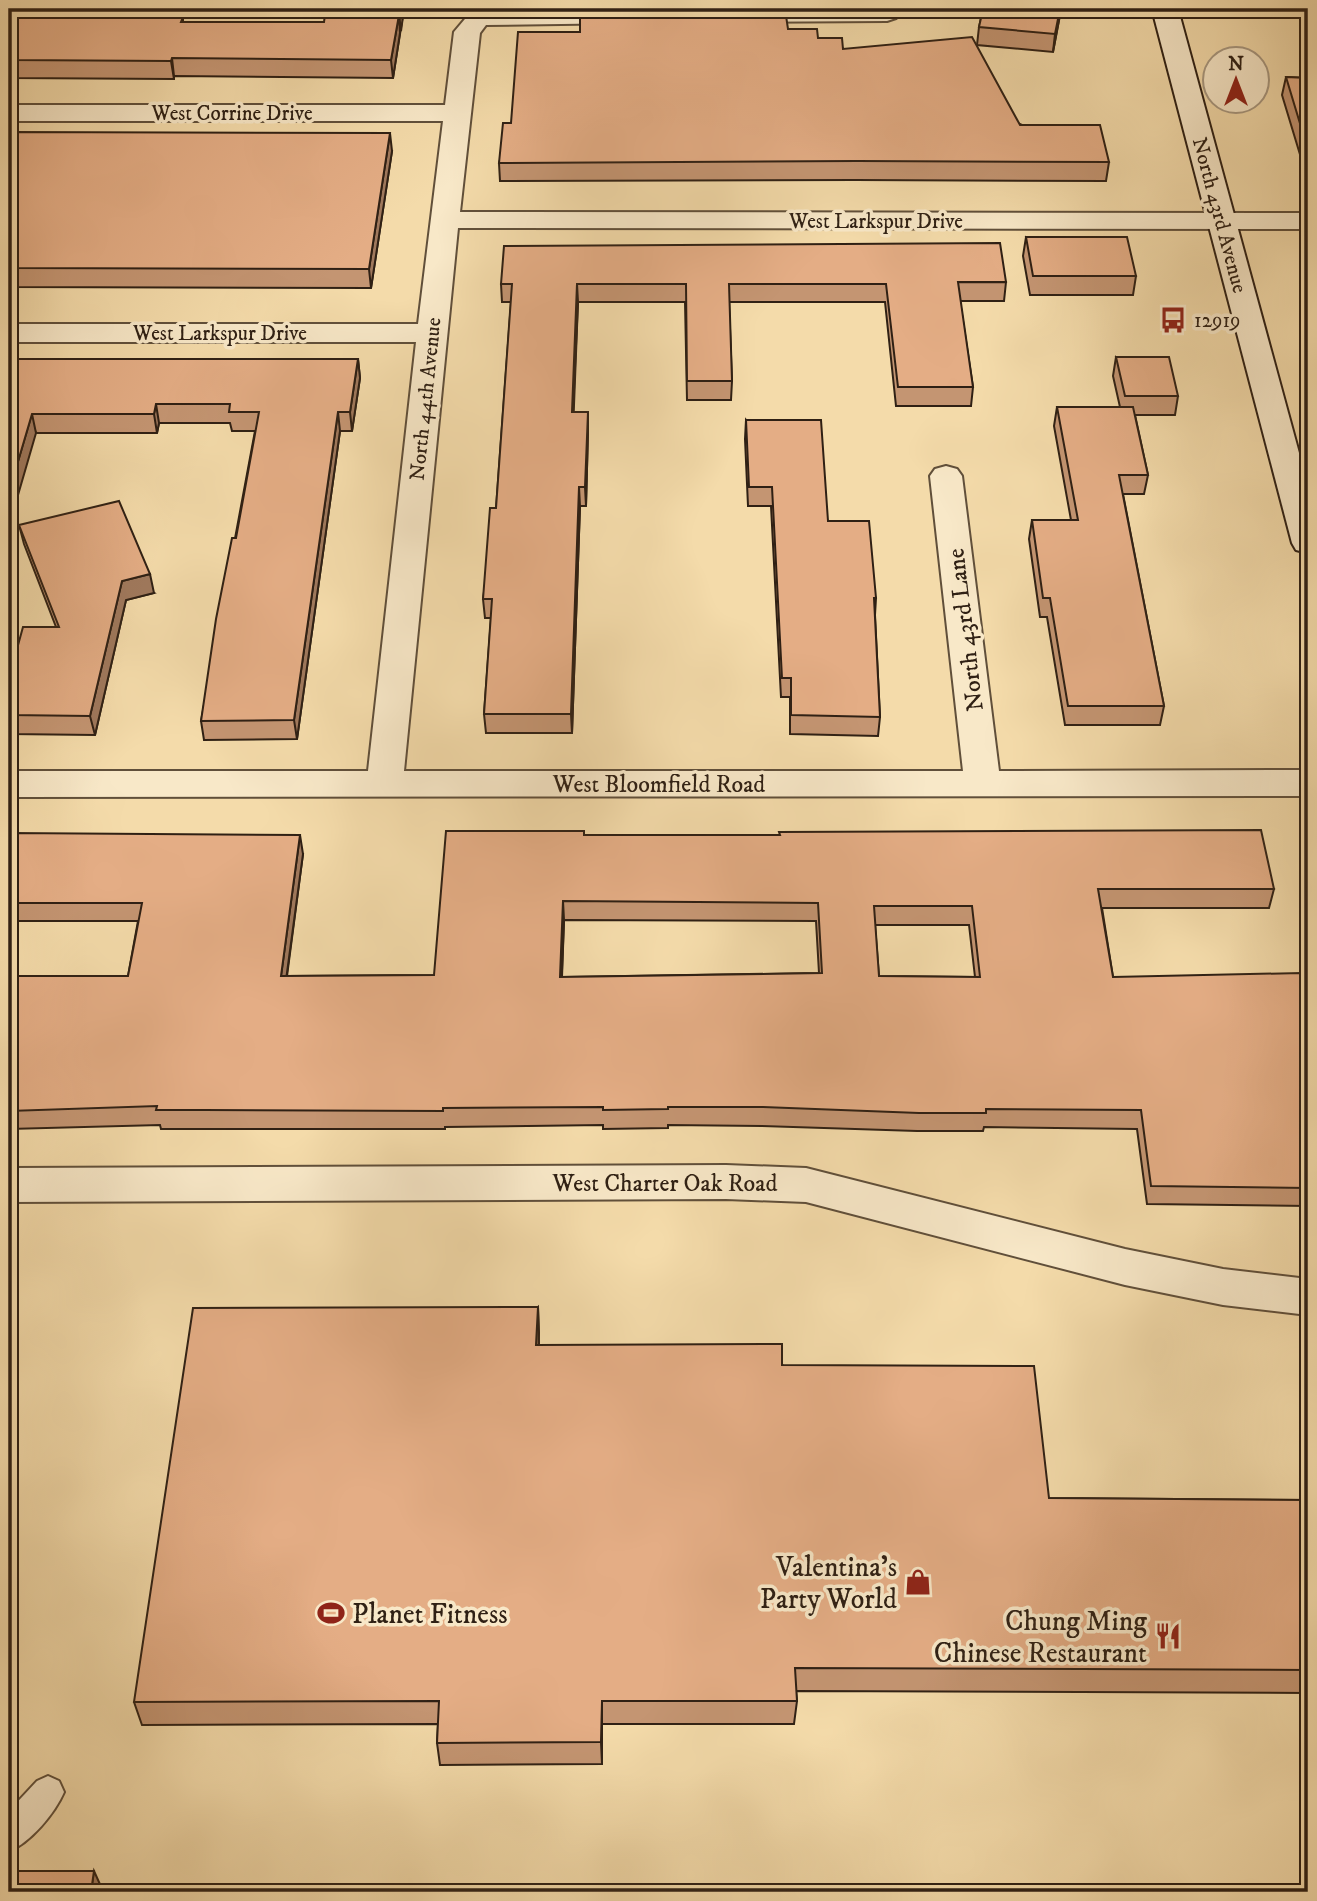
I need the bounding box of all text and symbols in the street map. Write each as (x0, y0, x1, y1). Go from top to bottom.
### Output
north arrow (1202, 46, 1272, 116)
text: N (1228, 53, 1244, 76)
street label: West Corrine Drive (150, 101, 313, 127)
street label: North 43rd Avenue (1186, 135, 1252, 296)
street label: West Larkspur Drive (788, 209, 963, 235)
bus stop icon: 12919 (1158, 305, 1188, 335)
place label: 12919 (1194, 308, 1241, 334)
street label: North 44th Avenue (404, 316, 448, 482)
street label: West Larkspur Drive (132, 321, 307, 347)
street label: North 43rd Lane (941, 547, 991, 713)
street label: West Bloomfield Road (552, 770, 765, 800)
street label: West Charter Oak Road (552, 1169, 777, 1199)
place label: Valentina's Party World (760, 1550, 897, 1617)
shop icon: Valentina's Party World (903, 1567, 933, 1597)
place label: Planet Fitness (352, 1597, 508, 1632)
sports icon: Planet Fitness (316, 1598, 346, 1628)
place label: Chung Ming Chinese Restaurant (934, 1604, 1147, 1671)
restaurant icon: Chung Ming Chinese Restaurant (1153, 1621, 1183, 1651)

